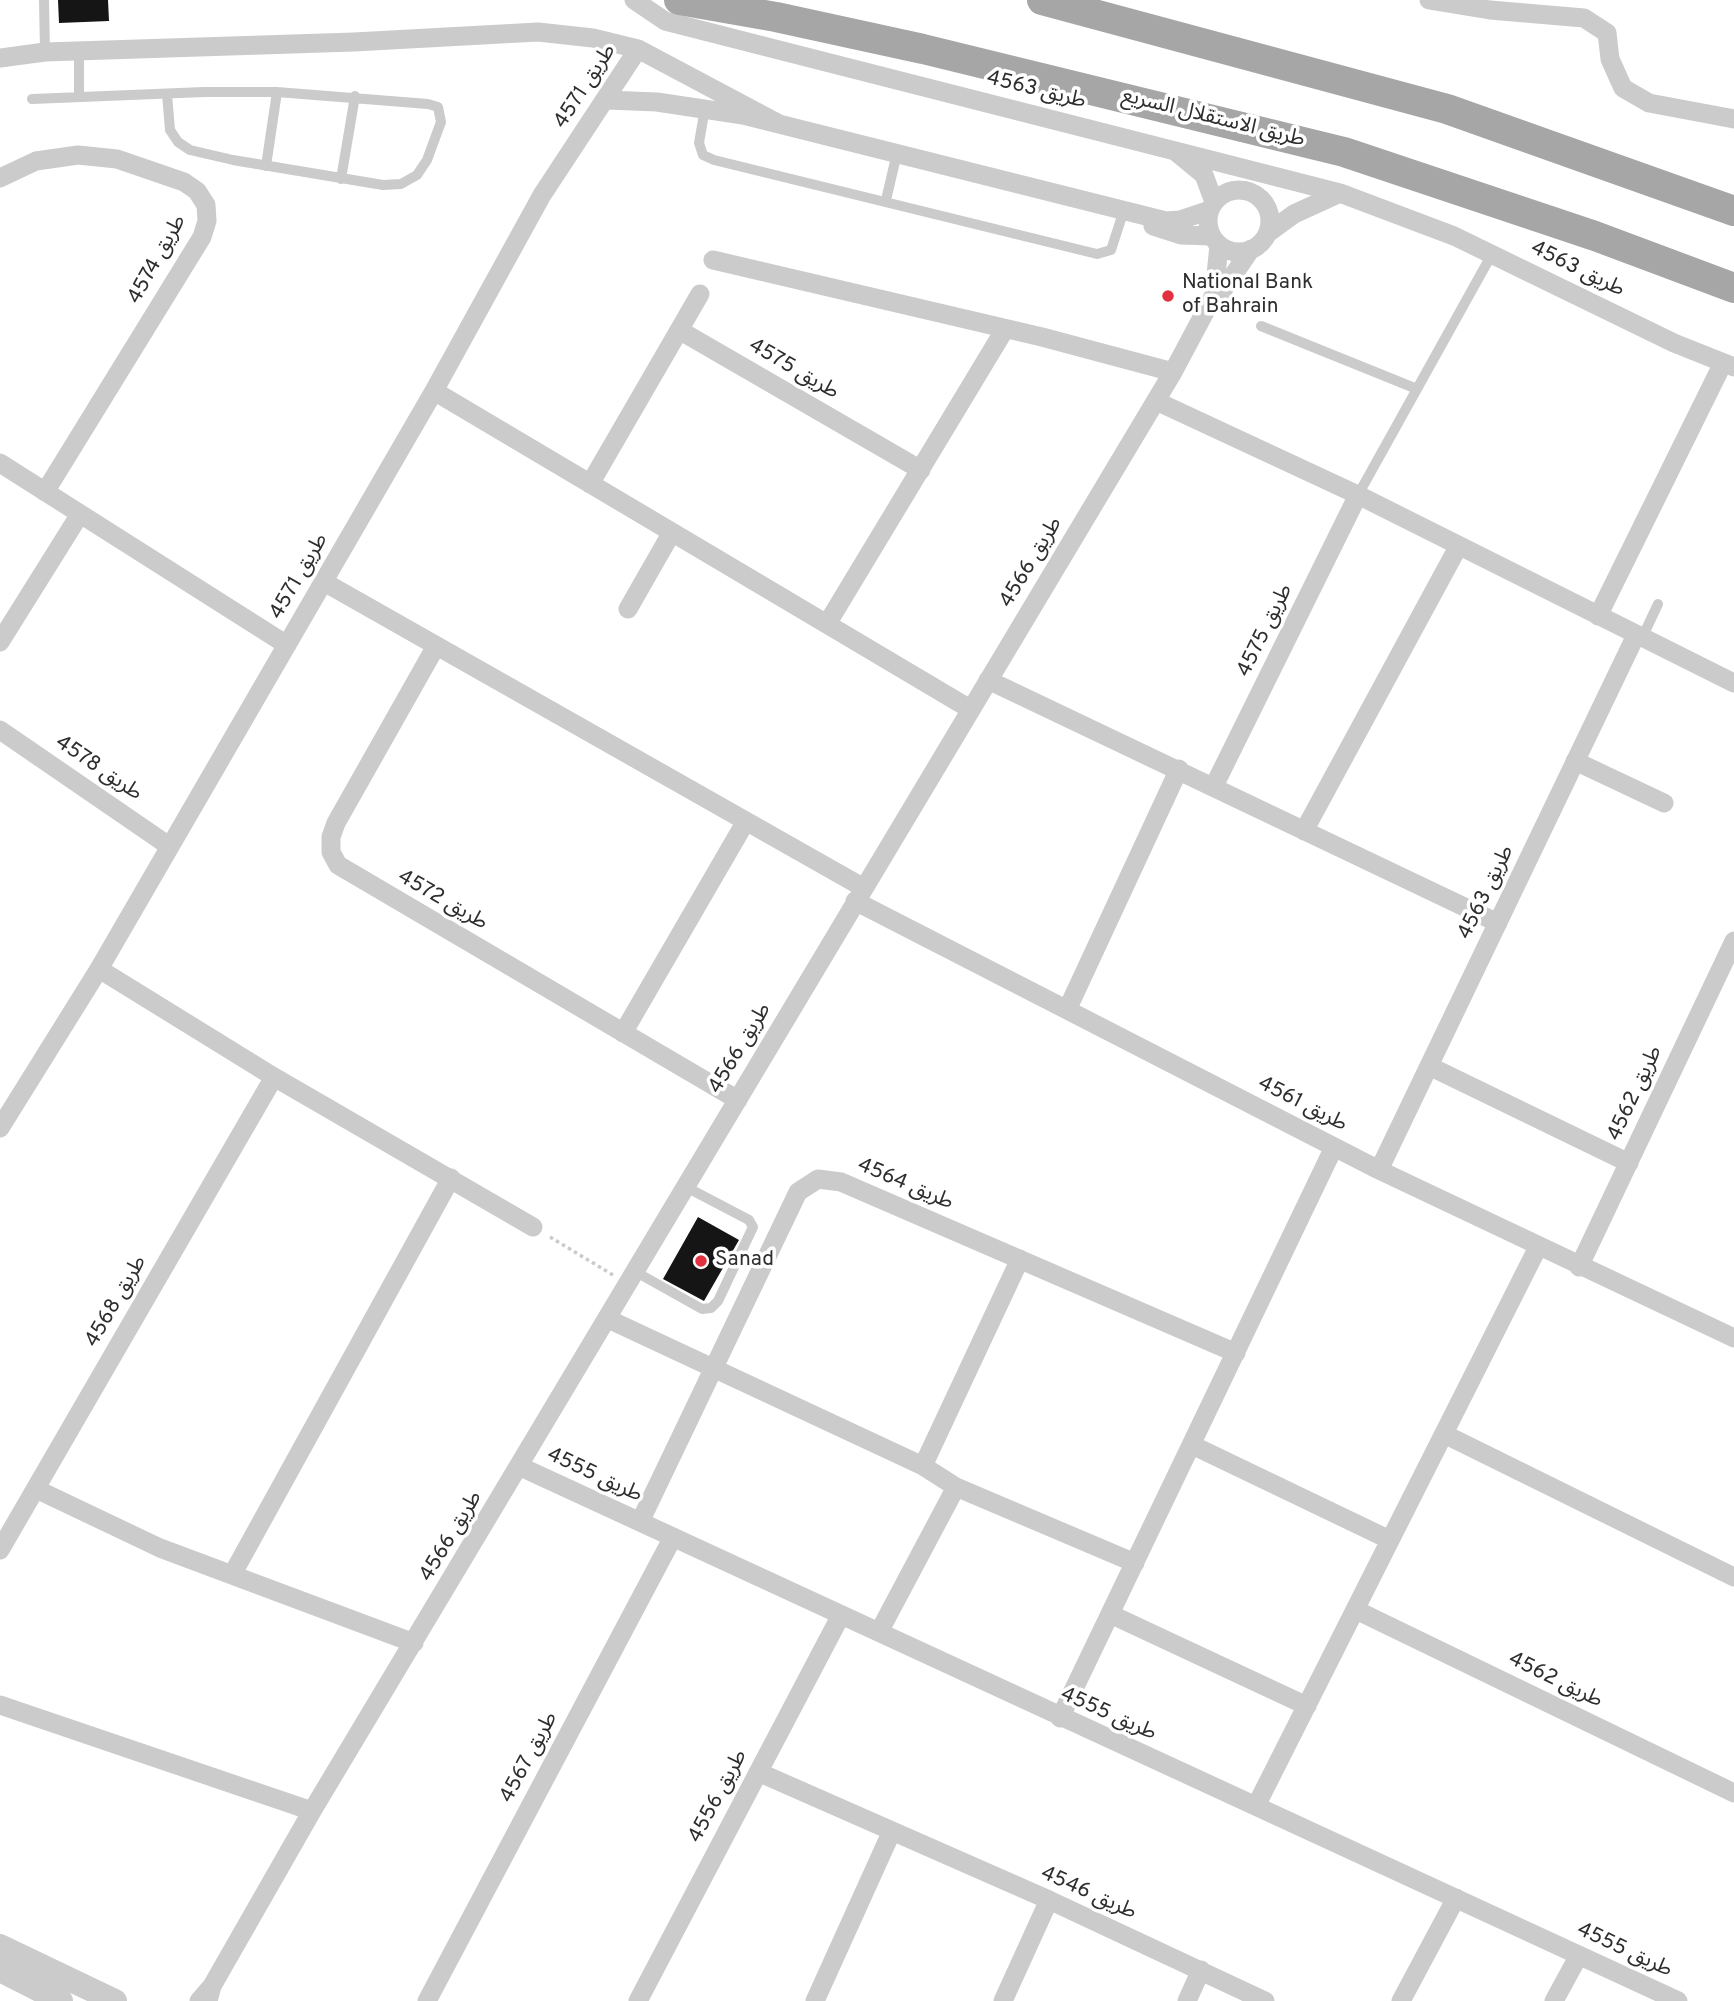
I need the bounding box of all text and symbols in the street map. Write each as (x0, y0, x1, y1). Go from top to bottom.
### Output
street label: طريق 4571 (550, 40, 622, 134)
street label: طريق 4563 (984, 67, 1088, 115)
street label: طريق الاستقلال السريع (1119, 84, 1307, 154)
street label: طريق 4574 (123, 211, 193, 309)
street label: طريق 4563 (1526, 236, 1628, 304)
place label: National Bank of Bahrain (1182, 271, 1313, 321)
marker: National Bank of Bahrain (1160, 288, 1176, 304)
street label: طريق 4575 (743, 334, 843, 406)
street label: طريق 4566 (995, 513, 1069, 613)
street label: طريق 4571 (265, 530, 335, 624)
street label: طريق 4575 (1233, 581, 1299, 681)
street label: طريق 4578 (50, 731, 146, 807)
street label: طريق 4563 (1453, 842, 1521, 944)
street label: طريق 4572 (393, 865, 491, 937)
street label: طريق 4566 (704, 999, 778, 1099)
street label: طريق 4562 (1603, 1043, 1669, 1145)
street label: طريق 4561 (1253, 1072, 1351, 1138)
street label: طريق 4564 (853, 1154, 957, 1216)
place label: Sanad (715, 1248, 774, 1274)
street label: طريق 4568 (81, 1252, 153, 1352)
marker: Sanad (693, 1253, 709, 1269)
street label: طريق 4555 (542, 1443, 646, 1509)
street label: طريق 4566 (415, 1487, 489, 1587)
street label: طريق 4562 (1504, 1647, 1606, 1715)
street label: طريق 4555 (1056, 1683, 1160, 1747)
street label: طريق 4567 (496, 1708, 564, 1808)
street label: طريق 4556 (684, 1746, 754, 1848)
street label: طريق 4546 (1036, 1862, 1140, 1926)
street label: طريق 4555 (1572, 1918, 1676, 1984)

